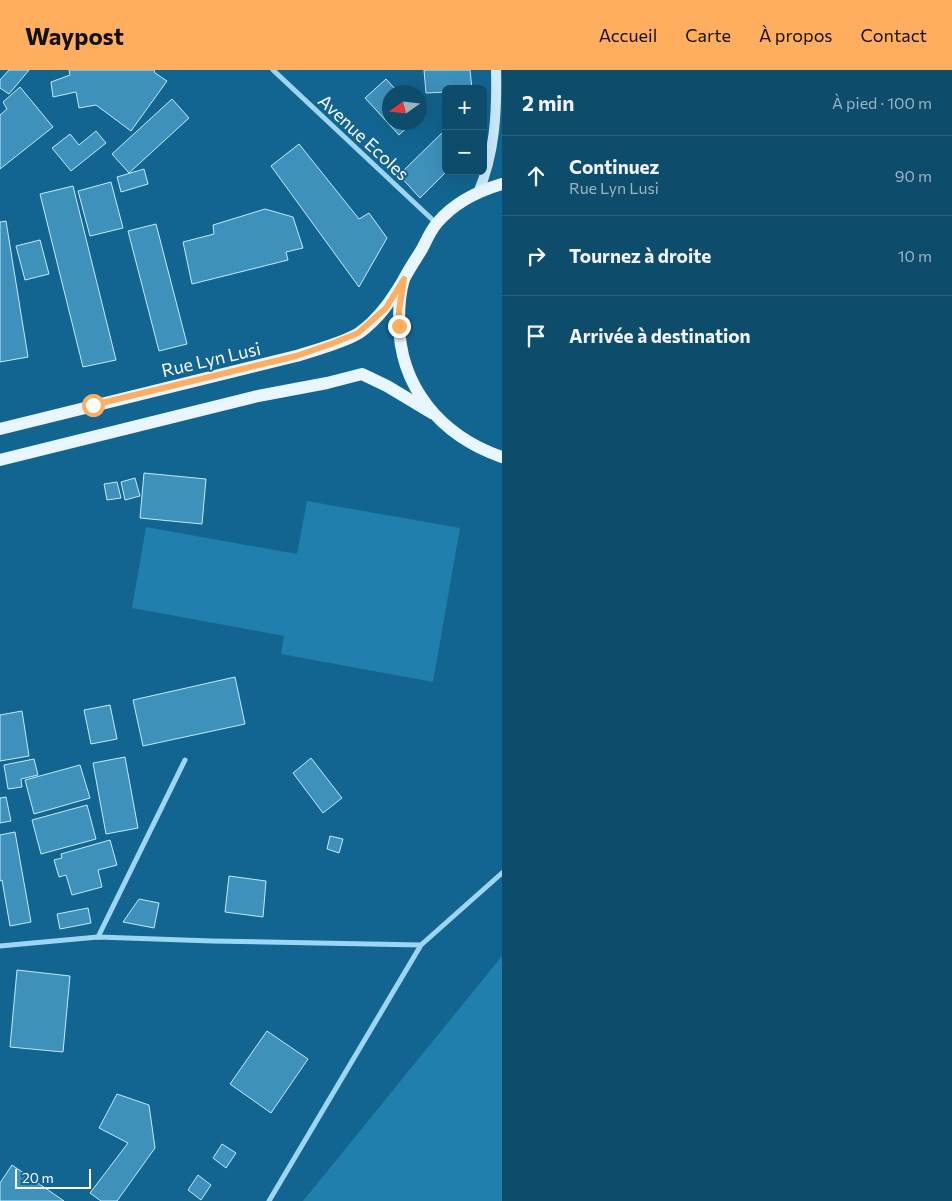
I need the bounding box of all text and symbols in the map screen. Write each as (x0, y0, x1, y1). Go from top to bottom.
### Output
text: Waypost (25, 21, 124, 50)
text: Accueil (599, 24, 657, 46)
text: Carte (685, 24, 731, 46)
text: À propos (759, 24, 833, 46)
text: Contact (861, 24, 927, 46)
north arrow (382, 85, 427, 130)
map controls (442, 85, 487, 175)
button: + (442, 85, 487, 130)
street label: Avenue Ecoles (314, 89, 414, 185)
text: 2 min (522, 90, 574, 115)
text: À pied · 100 m (832, 93, 932, 112)
button: − (442, 130, 487, 175)
text: Continuez (569, 155, 659, 178)
icon: ahead (522, 162, 550, 190)
text: 90 m (895, 166, 932, 185)
text: Rue Lyn Lusi (569, 178, 659, 197)
icon: right (522, 242, 550, 270)
text: Tournez à droite (569, 244, 711, 267)
text: 10 m (898, 246, 932, 265)
route end (388, 315, 411, 338)
icon: arrive (522, 322, 550, 350)
text: Arrivée à destination (569, 324, 751, 347)
street label: Rue Lyn Lusi (159, 337, 263, 381)
route start (82, 394, 105, 417)
scale bar (15, 1166, 91, 1189)
text: 20 m (22, 1169, 54, 1186)

